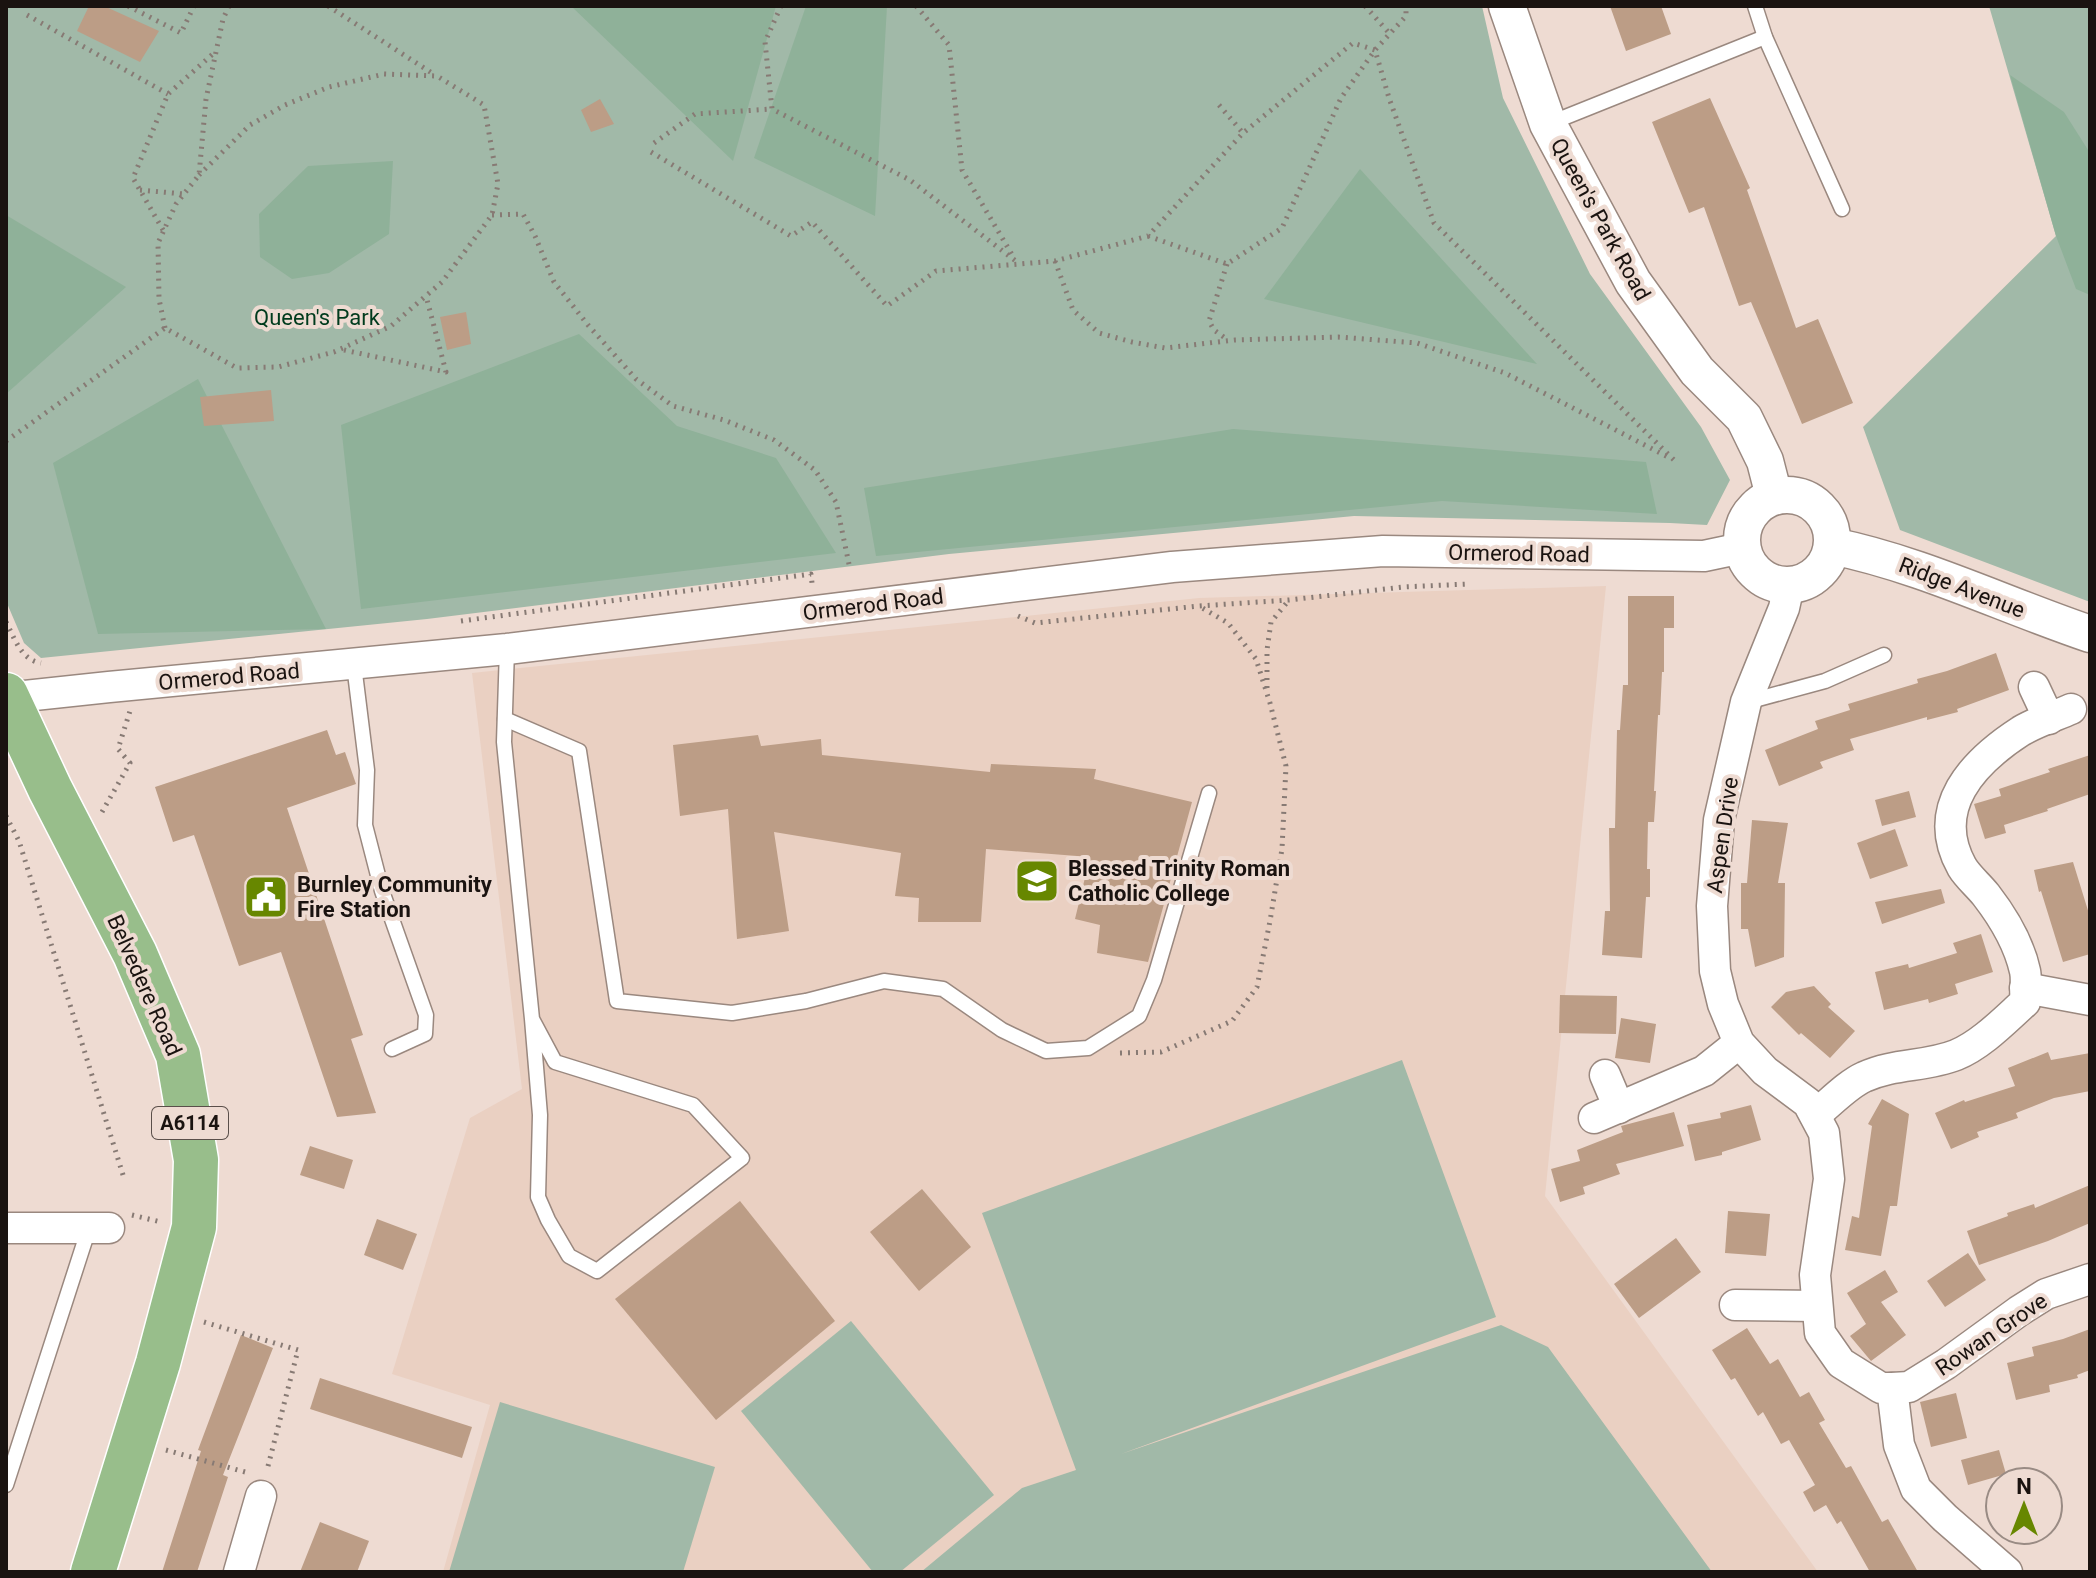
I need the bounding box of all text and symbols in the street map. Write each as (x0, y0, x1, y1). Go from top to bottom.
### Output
street label: Queen's Park Road (1546, 134, 1656, 305)
park label: Queen's Park (254, 305, 381, 330)
street label: Ormerod Road (1448, 540, 1590, 567)
street label: Ridge Avenue (1895, 552, 2028, 623)
street label: Ormerod Road (801, 583, 945, 626)
street label: Ormerod Road (157, 658, 301, 695)
street label: Aspen Drive (1702, 776, 1743, 895)
place label: Blessed Trinity Roman Catholic College (1068, 856, 1290, 906)
school or university icon: Blessed Trinity Roman Catholic College (1013, 857, 1061, 905)
place label: Burnley Community Fire Station (297, 872, 493, 922)
public building icon: Burnley Community Fire Station (242, 873, 290, 921)
street label: Belvedere Road (102, 911, 187, 1060)
road number: A6114 (152, 1107, 228, 1139)
street label: Rowan Grove (1931, 1288, 2052, 1381)
north arrow (1984, 1466, 2064, 1546)
text: N (2016, 1474, 2032, 1499)

